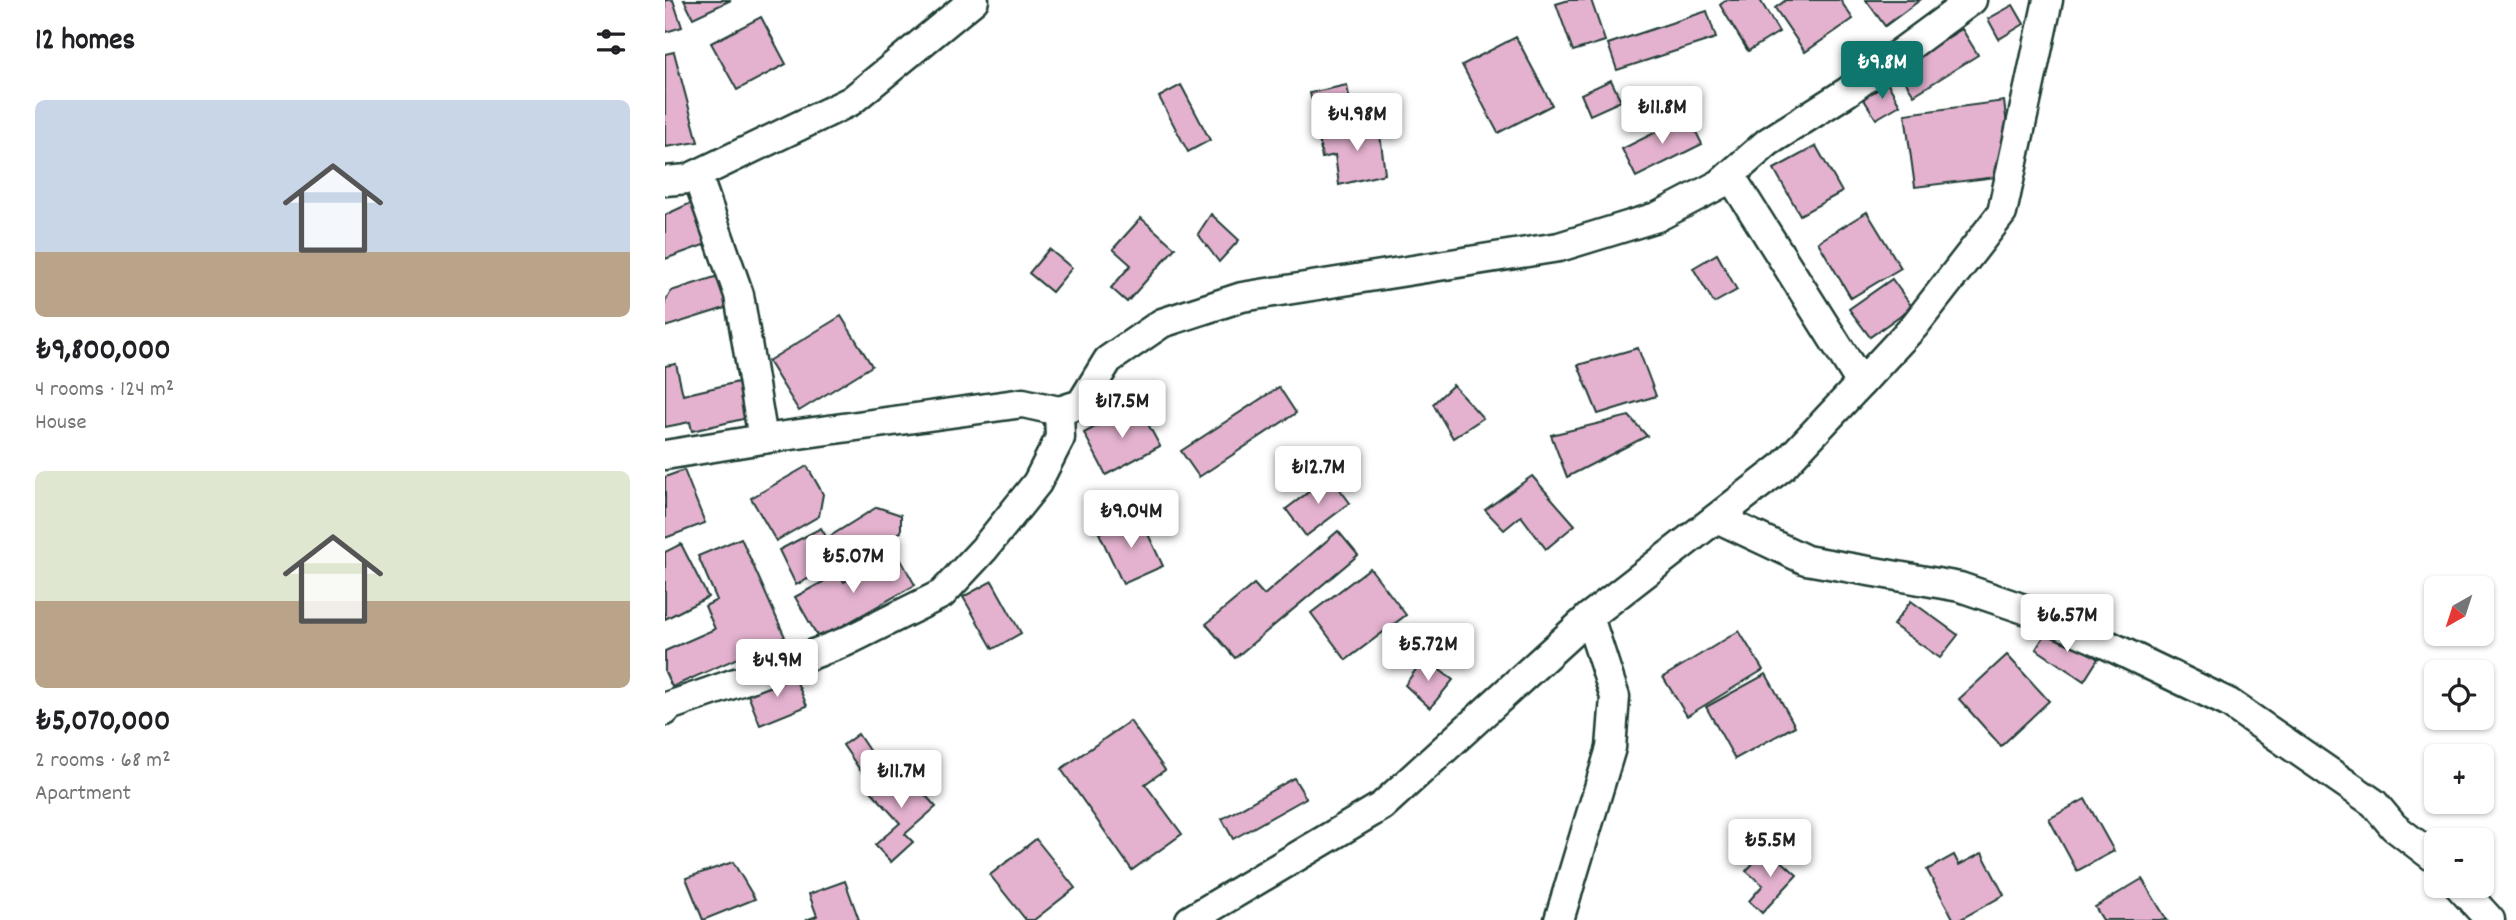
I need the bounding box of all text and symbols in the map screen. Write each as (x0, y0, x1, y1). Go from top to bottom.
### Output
text: 12 homes (35, 21, 135, 64)
icon: filters (592, 23, 630, 61)
pin: ₺9.8M (1833, 42, 1931, 101)
text: ₺9.8M (1857, 47, 1907, 80)
pin: ₺11.8M (1605, 86, 1719, 146)
text: ₺11.8M (1637, 92, 1687, 125)
pin: ₺4.98M (1300, 94, 1414, 153)
text: ₺4.98M (1327, 99, 1387, 132)
icon: home (270, 145, 396, 271)
text: ₺9,800,000 (35, 331, 171, 374)
text: 4 rooms · 124 m² (35, 374, 174, 407)
pin: ₺17.5M (1065, 380, 1179, 440)
text: ₺17.5M (1095, 386, 1149, 419)
text: House (35, 407, 87, 440)
pin: ₺12.7M (1261, 447, 1375, 506)
text: ₺12.7M (1291, 452, 1345, 485)
pin: ₺9.04M (1074, 490, 1188, 550)
text: ₺9.04M (1100, 496, 1162, 529)
icon: home (270, 516, 396, 642)
pin: ₺5.07M (796, 536, 910, 595)
text: ₺5.07M (822, 541, 884, 574)
north arrow (2424, 576, 2494, 646)
map controls (2424, 576, 2494, 898)
pin: ₺6.57M (2010, 594, 2124, 654)
text: ₺6.57M (2037, 600, 2097, 633)
pin: ₺5.72M (1371, 624, 1485, 683)
text: ₺5.72M (1398, 629, 1458, 662)
pin: ₺4.9M (728, 640, 826, 699)
text: ₺4.9M (752, 645, 802, 678)
button: locate (2424, 660, 2494, 730)
text: ₺5,070,000 (35, 702, 170, 745)
button: + (2424, 744, 2494, 814)
text: 2 rooms · 68 m² (35, 745, 171, 778)
pin: ₺11.7M (844, 750, 958, 810)
text: ₺11.7M (877, 756, 926, 789)
text: Apartment (35, 778, 131, 811)
pin: ₺5.5M (1721, 820, 1819, 879)
text: ₺5.5M (1744, 825, 1796, 858)
button: − (2424, 828, 2494, 898)

